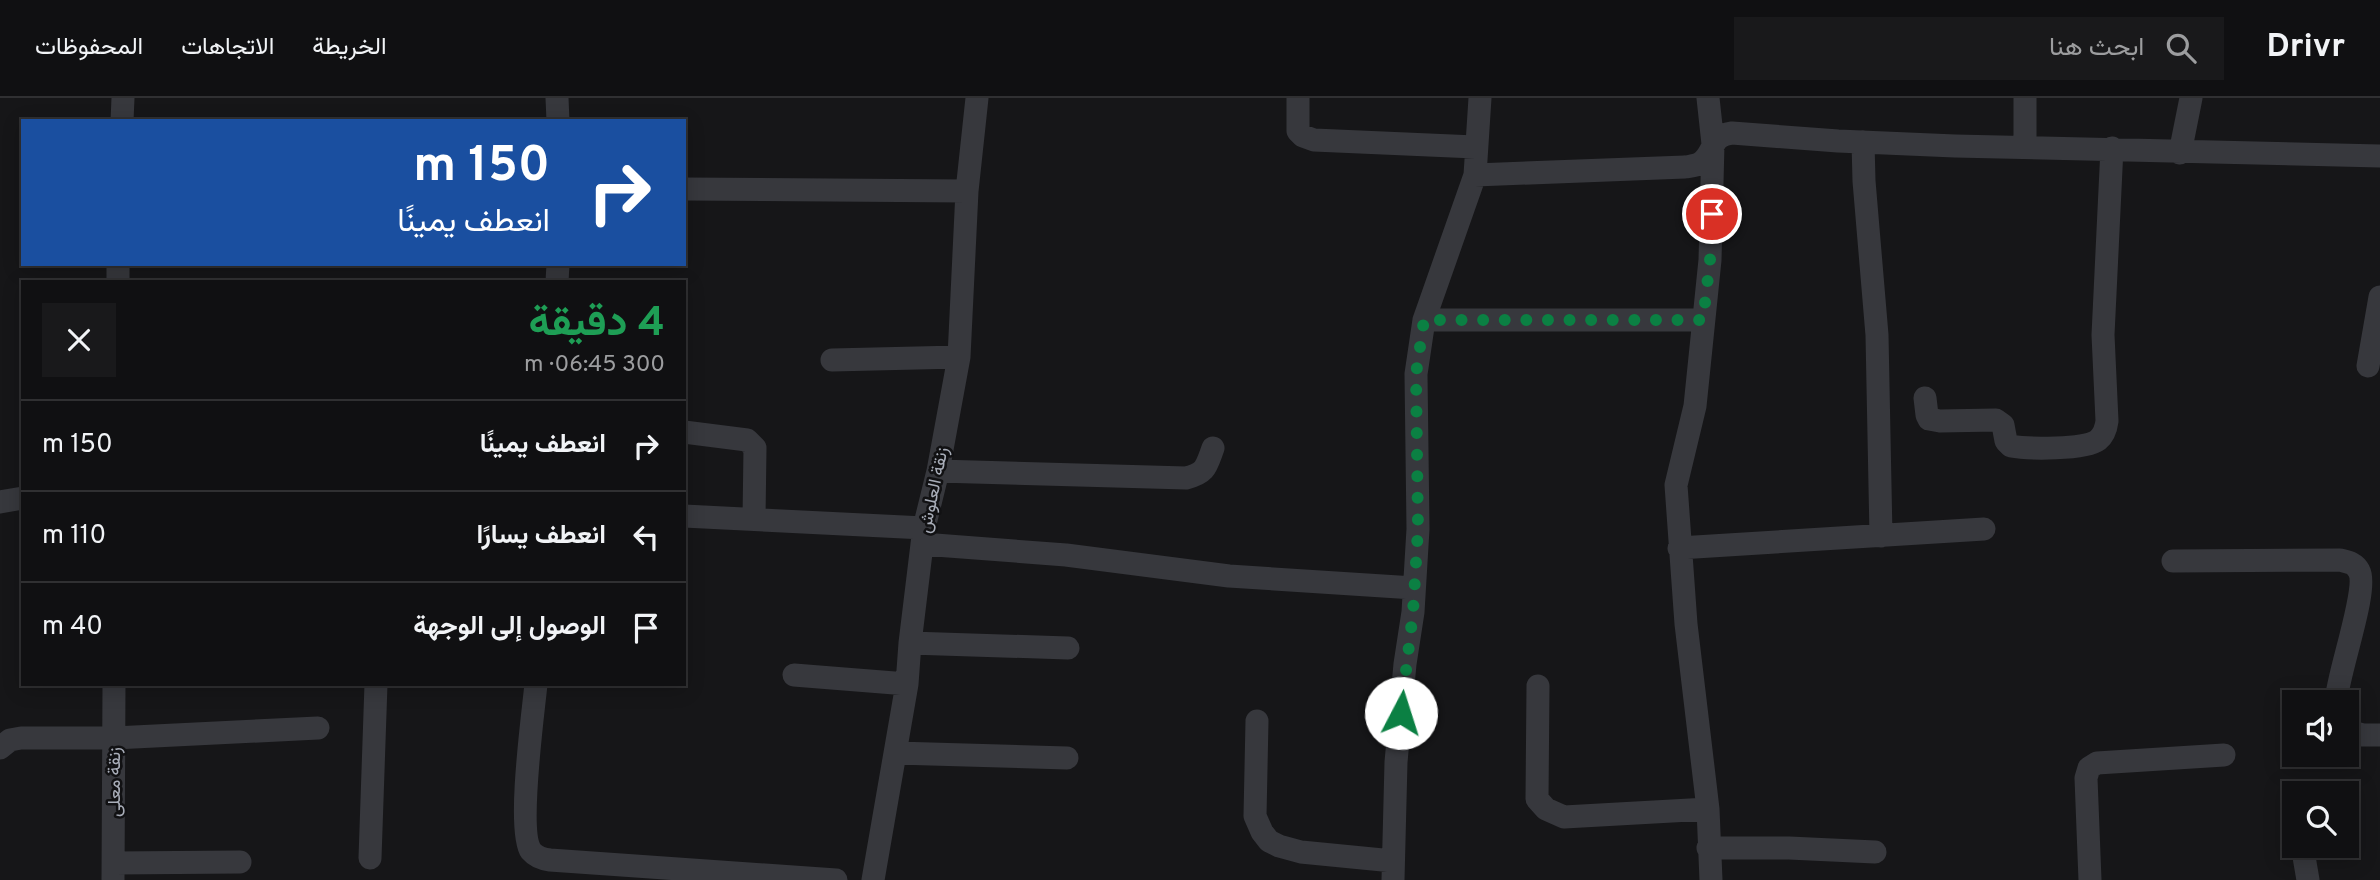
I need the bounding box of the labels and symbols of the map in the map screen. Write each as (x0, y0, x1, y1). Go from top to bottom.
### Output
pin (1682, 184, 1742, 244)
street label: زنقة العلوش (914, 445, 955, 535)
position arrow (1364, 676, 1438, 750)
street label: زنقة معلى (104, 747, 127, 817)

